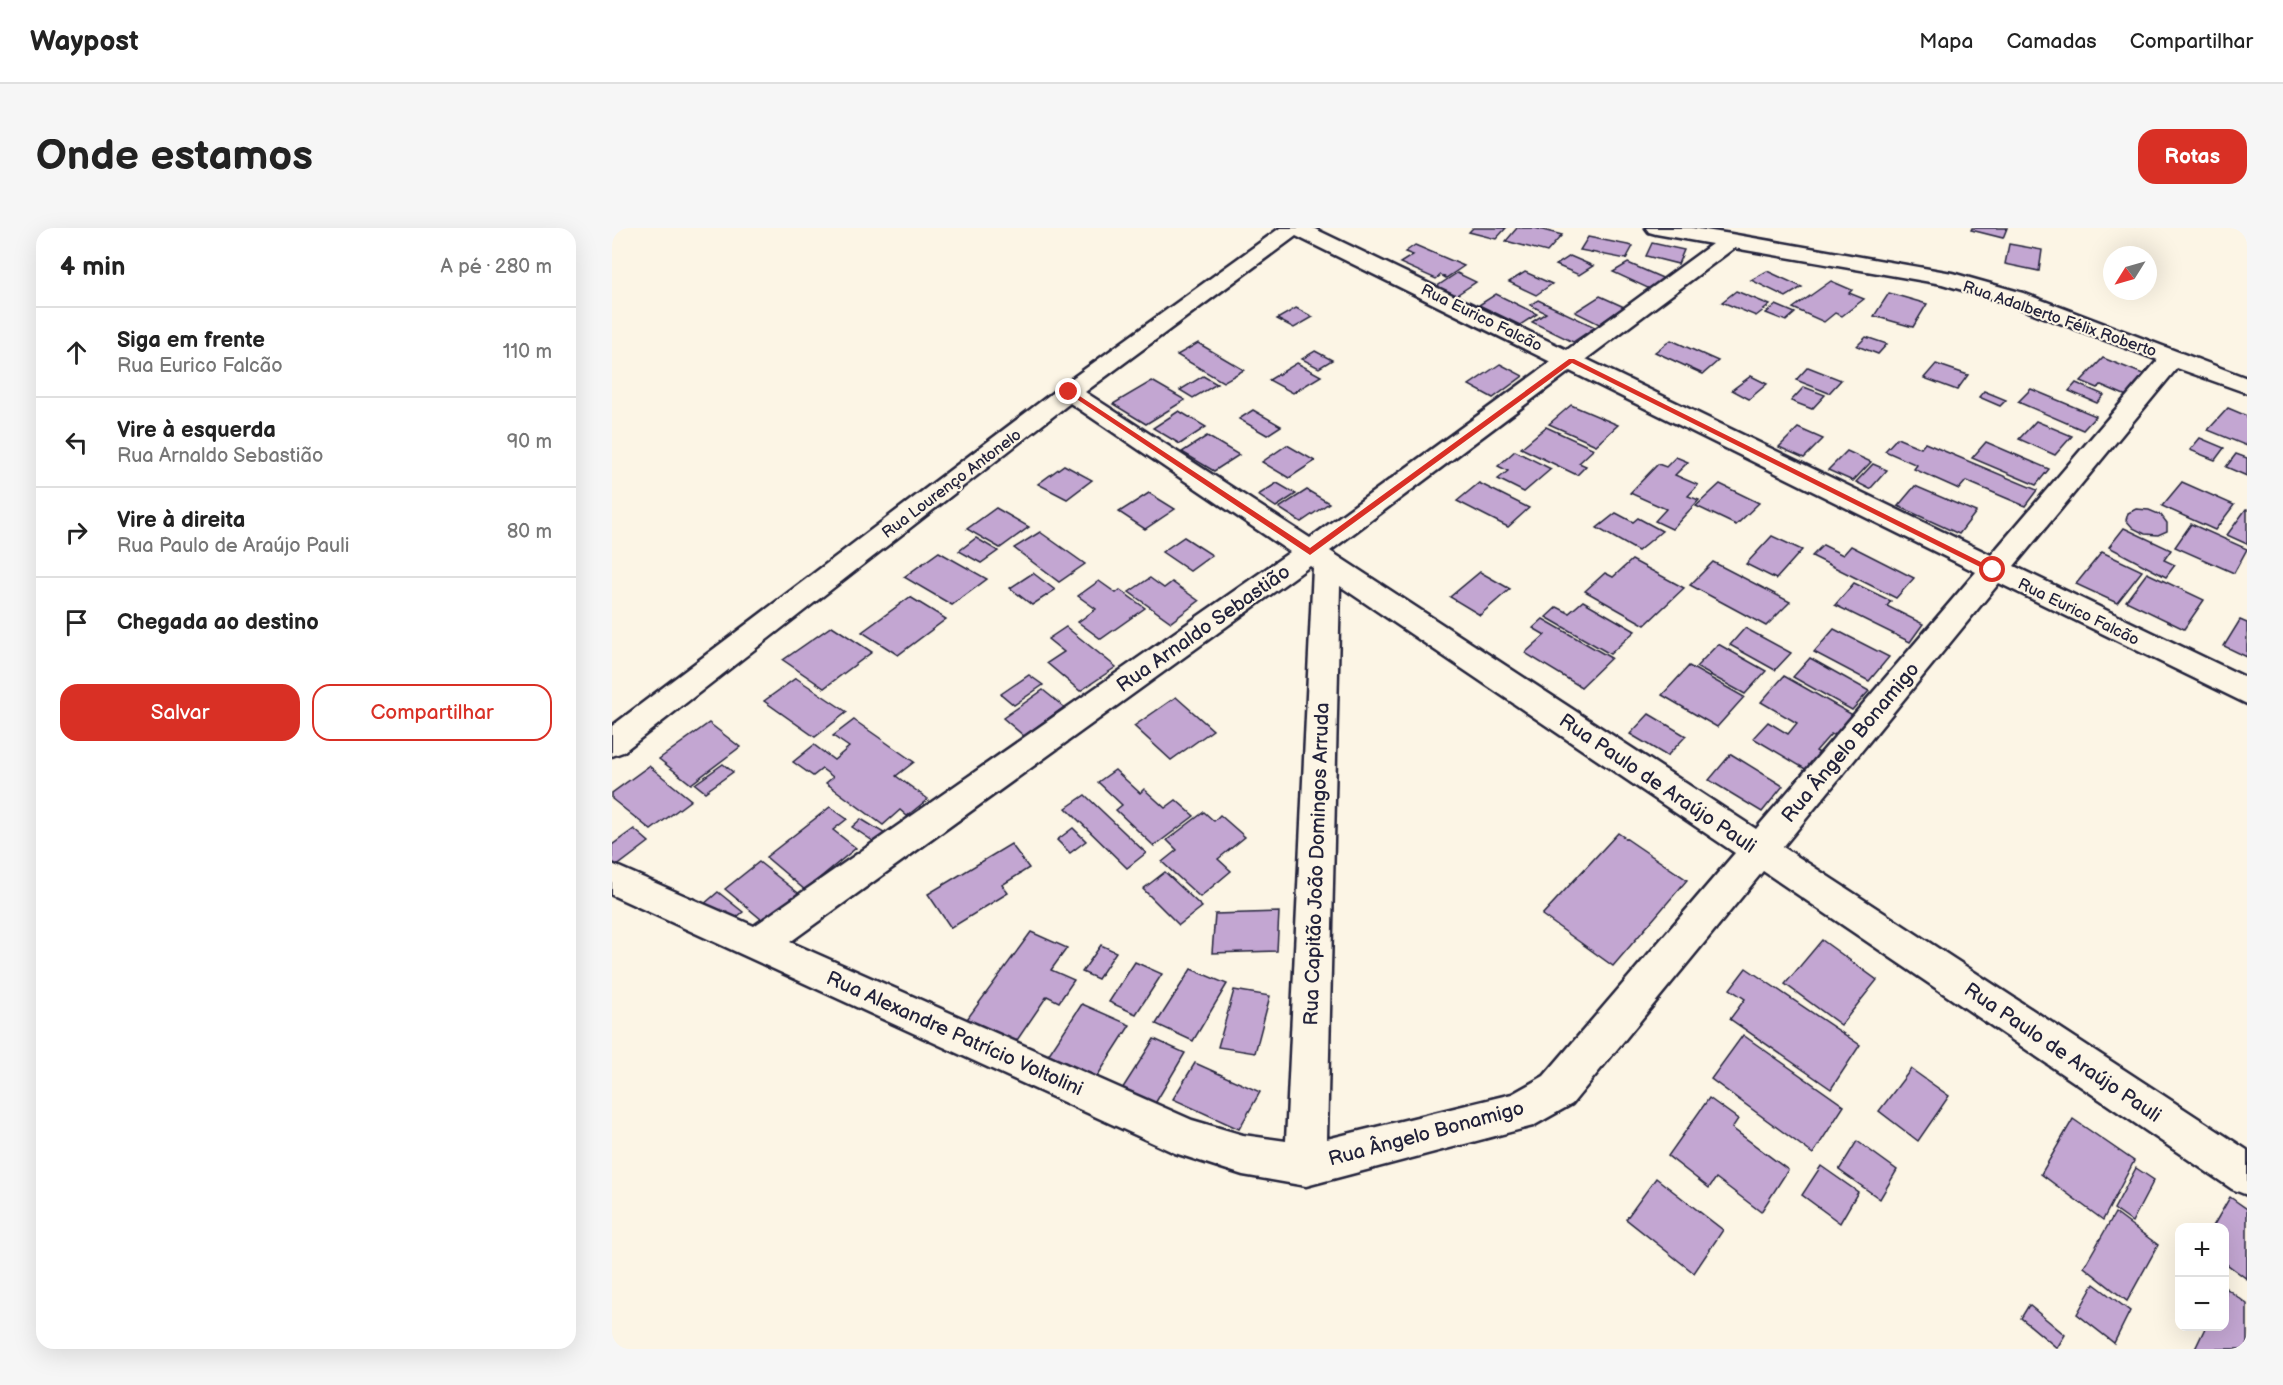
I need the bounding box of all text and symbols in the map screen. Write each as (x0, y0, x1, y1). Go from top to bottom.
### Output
text: Waypost (30, 25, 139, 58)
text: Mapa (1919, 29, 1973, 54)
text: Camadas (2006, 29, 2097, 54)
text: Compartilhar (2130, 29, 2253, 54)
button: Rotas (2138, 129, 2247, 184)
text: Onde estamos (36, 131, 313, 182)
north arrow (2103, 246, 2157, 300)
text: 4 min (60, 252, 125, 283)
text: A pé · 280 m (441, 255, 552, 279)
street label: Rua Adalberto Félix Roberto (1960, 277, 2159, 362)
street label: Rua Eurico Falcão (1418, 281, 1545, 356)
text: Siga em frente (117, 327, 265, 354)
icon: ahead (60, 336, 93, 369)
text: 110 m (503, 340, 552, 364)
text: Rua Eurico Falcão (117, 354, 283, 378)
route end (1055, 378, 1081, 404)
text: Vire à esquerda (117, 417, 276, 444)
icon: left (60, 426, 93, 459)
street label: Rua Lourenço Antonelo (879, 426, 1025, 543)
text: 90 m (507, 430, 552, 454)
text: Rua Arnaldo Sebastião (117, 444, 323, 468)
text: Vire à direita (117, 507, 245, 534)
icon: right (60, 516, 93, 549)
text: 80 m (507, 520, 552, 544)
text: Rua Paulo de Araújo Pauli (117, 534, 349, 558)
route start (1979, 556, 2005, 582)
street label: Rua Arnaldo Sebastião (1112, 560, 1295, 698)
street label: Rua Eurico Falcão (2015, 575, 2142, 650)
icon: arrive (60, 606, 93, 639)
text: Chegada ao destino (117, 609, 319, 636)
street label: Rua Ângelo Bonamigo (1776, 657, 1925, 828)
button: Salvar (60, 684, 300, 741)
button: Compartilhar (312, 684, 552, 741)
street label: Rua Capitão João Domingos Arruda (1299, 702, 1335, 1026)
street label: Rua Paulo de Araújo Pauli (1554, 709, 1760, 859)
street label: Rua Alexandre Patrício Voltolini (823, 966, 1087, 1101)
street label: Rua Paulo de Araújo Pauli (1959, 978, 2165, 1128)
street label: Rua Ângelo Bonamigo (1325, 1095, 1527, 1172)
map controls (2175, 1223, 2229, 1331)
button: + (2175, 1223, 2229, 1277)
button: − (2175, 1277, 2229, 1331)

